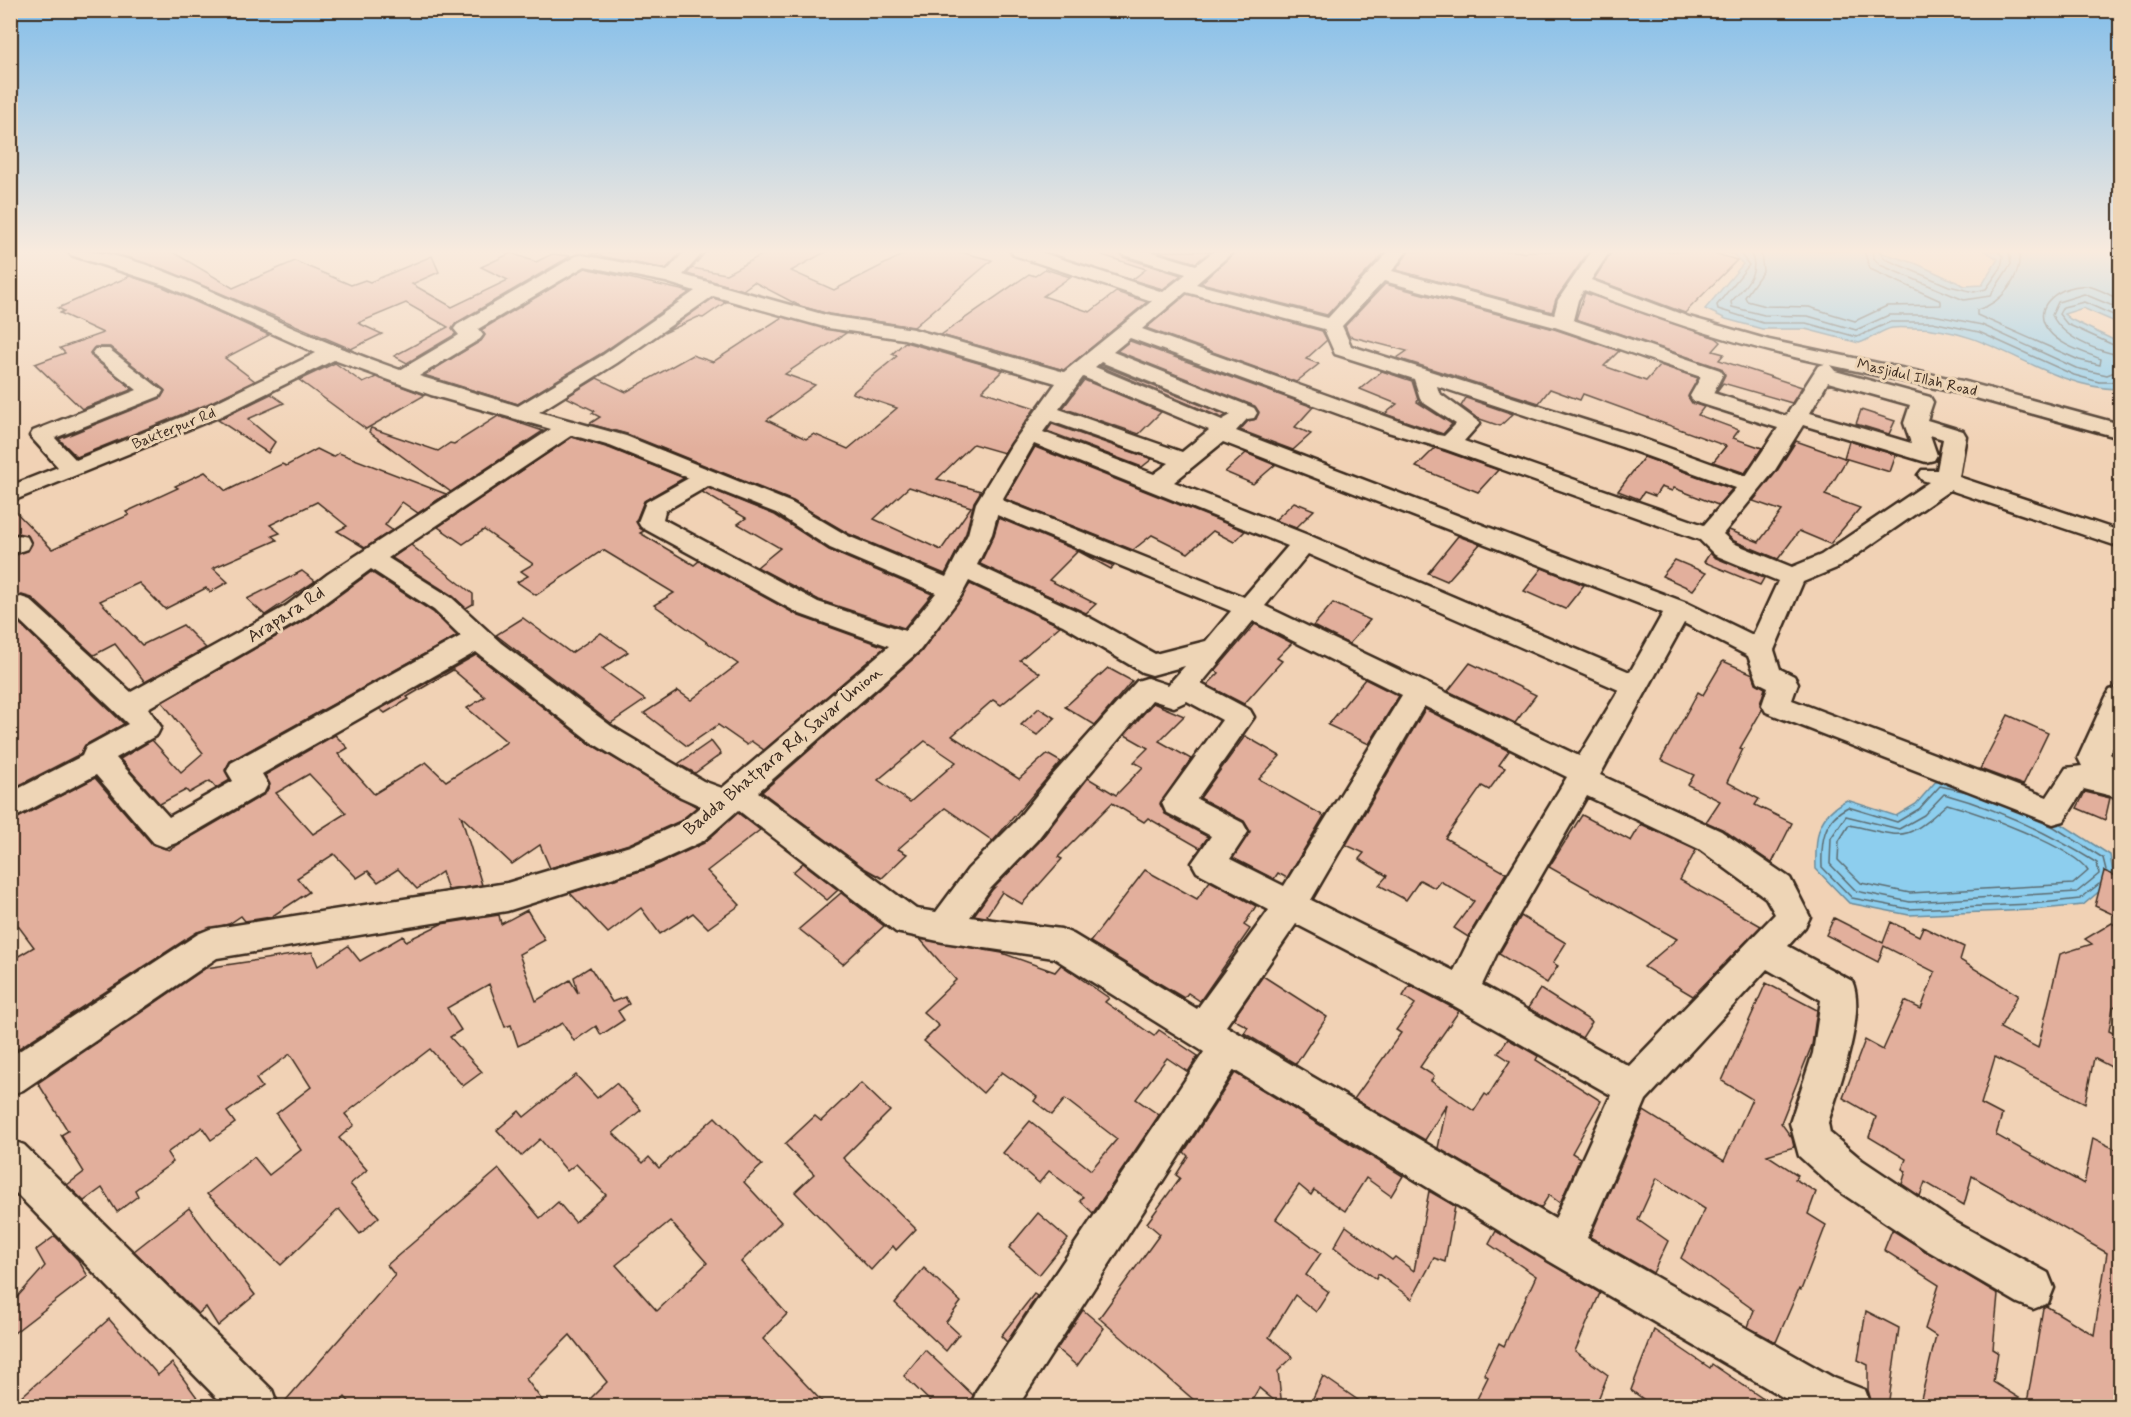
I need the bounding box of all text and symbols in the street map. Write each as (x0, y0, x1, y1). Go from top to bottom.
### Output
street label: Masjidul Illah Road (1855, 354, 1979, 402)
street label: Bakterpur Rd (129, 403, 219, 455)
street label: Arapara Rd (243, 581, 329, 649)
street label: Badda Bhatpara Rd, Savar Union (679, 661, 887, 841)

